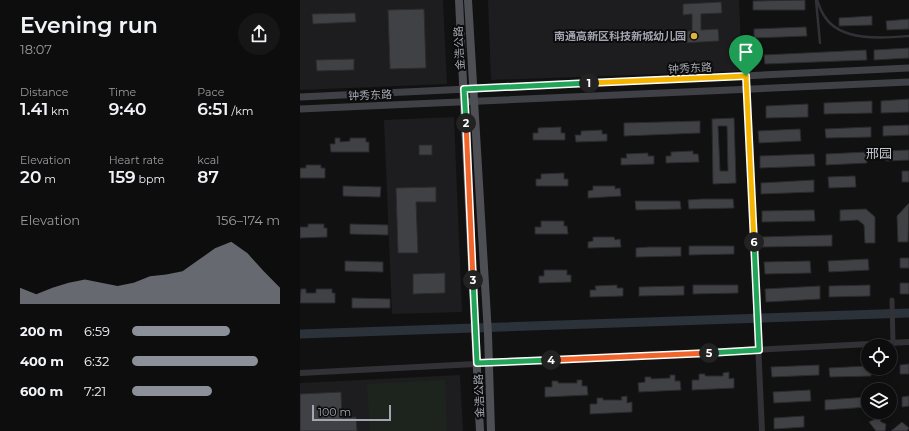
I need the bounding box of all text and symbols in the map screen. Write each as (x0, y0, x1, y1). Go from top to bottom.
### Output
text: Evening run (20, 12, 158, 39)
button: share (238, 13, 280, 55)
street label: 金浩公路 (451, 26, 467, 70)
place label: 南通高新区科技新城幼儿园 (554, 29, 686, 43)
marker: 南通高新区科技新城幼儿园 (689, 31, 699, 41)
pin (729, 35, 763, 76)
text: 18:07 (20, 41, 52, 57)
icon: arrive (735, 41, 757, 63)
street label: 钟秀东路 (668, 60, 712, 76)
pin: 1 (579, 73, 599, 93)
text: 1 (587, 76, 591, 90)
text: Distance (20, 85, 68, 99)
text: Time (109, 85, 136, 99)
text: Pace (197, 85, 224, 99)
street label: 钟秀东路 (348, 87, 392, 103)
text: 1.41 (20, 99, 48, 119)
text: 9:40 (109, 99, 146, 119)
text: 6:51 (197, 99, 229, 119)
text: km (48, 104, 69, 118)
text: /km (229, 104, 253, 118)
pin: 2 (456, 113, 476, 133)
text: 2 (463, 116, 469, 130)
district label: 邢园 (866, 145, 892, 161)
text: Elevation (20, 153, 71, 167)
text: Heart rate (109, 153, 164, 167)
text: kcal (197, 153, 219, 167)
text: 20 (20, 167, 41, 187)
text: 159 (109, 167, 136, 187)
text: 87 (197, 167, 219, 187)
text: m (41, 172, 56, 186)
text: bpm (136, 172, 165, 186)
text: Elevation (20, 212, 80, 228)
text: 156–174 m (216, 212, 280, 228)
pin: 6 (744, 232, 764, 252)
text: 6 (750, 235, 758, 249)
pin: 3 (463, 270, 483, 290)
text: 3 (470, 273, 476, 287)
text: 200 m (20, 323, 63, 339)
text: 6:59 (84, 323, 110, 339)
map controls (861, 339, 897, 419)
button: locate (861, 339, 897, 375)
pin: 5 (699, 343, 719, 363)
text: 5 (706, 346, 712, 360)
pin: 4 (541, 350, 561, 370)
text: 400 m (20, 353, 64, 369)
text: 6:32 (84, 353, 109, 369)
text: 4 (547, 353, 555, 367)
street label: 金浩公路 (471, 374, 487, 418)
text: 600 m (20, 383, 63, 399)
text: 7:21 (84, 383, 106, 399)
button: layers (861, 383, 897, 419)
scale bar (312, 403, 391, 422)
text: 100 m (318, 405, 351, 419)

